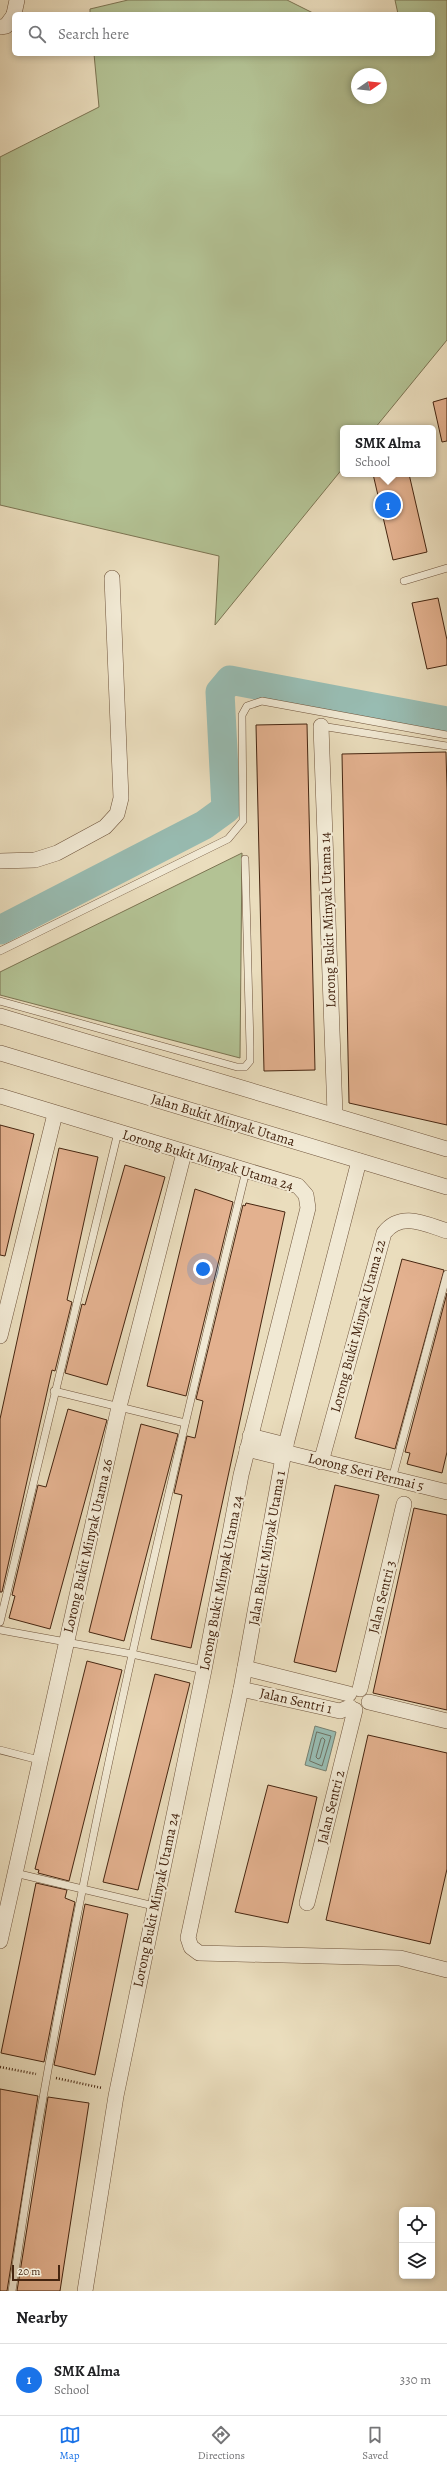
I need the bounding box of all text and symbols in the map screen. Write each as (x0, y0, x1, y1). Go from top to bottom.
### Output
search box (12, 12, 435, 56)
icon: search (26, 23, 48, 45)
text: Search here (58, 24, 129, 44)
north arrow (351, 68, 387, 104)
popup (340, 425, 436, 477)
text: SMK Alma (355, 433, 421, 453)
text: School (355, 453, 390, 470)
pin: 1 (375, 490, 401, 520)
street label: Lorong Bukit Minyak Utama 14 (315, 832, 341, 1008)
street label: Jalan Bukit Minyak Utama (149, 1089, 298, 1151)
street label: Lorong Bukit Minyak Utama 24 (120, 1125, 296, 1195)
street label: Lorong Bukit Minyak Utama 22 (326, 1237, 390, 1415)
your location (193, 1259, 213, 1279)
street label: Lorong Seri Permai 5 (306, 1448, 426, 1496)
street label: Lorong Bukit Minyak Utama 26 (59, 1457, 117, 1635)
street label: Jalan Bukit Minyak Utama 1 (244, 1469, 290, 1627)
street label: Lorong Bukit Minyak Utama 24 (195, 1494, 247, 1672)
street label: Jalan Sentri 3 (364, 1558, 400, 1636)
street label: Jalan Sentri 1 (258, 1683, 334, 1719)
street label: Jalan Sentri 2 (313, 1768, 349, 1846)
street label: Lorong Bukit Minyak Utama 24 (128, 1811, 184, 1989)
map controls (399, 2207, 435, 2279)
button: locate (399, 2207, 435, 2243)
button: layers (399, 2243, 435, 2279)
scale bar (12, 2263, 60, 2282)
text: 20 m (18, 2264, 40, 2279)
text: Nearby (16, 2306, 67, 2329)
text: SMK Alma (54, 2361, 120, 2381)
text: 1 (27, 2371, 31, 2388)
text: 330 m (400, 2371, 431, 2388)
text: School (54, 2381, 89, 2398)
tab: Map (59, 2424, 81, 2463)
tab: Directions (198, 2424, 245, 2463)
tab: Saved (362, 2424, 388, 2463)

